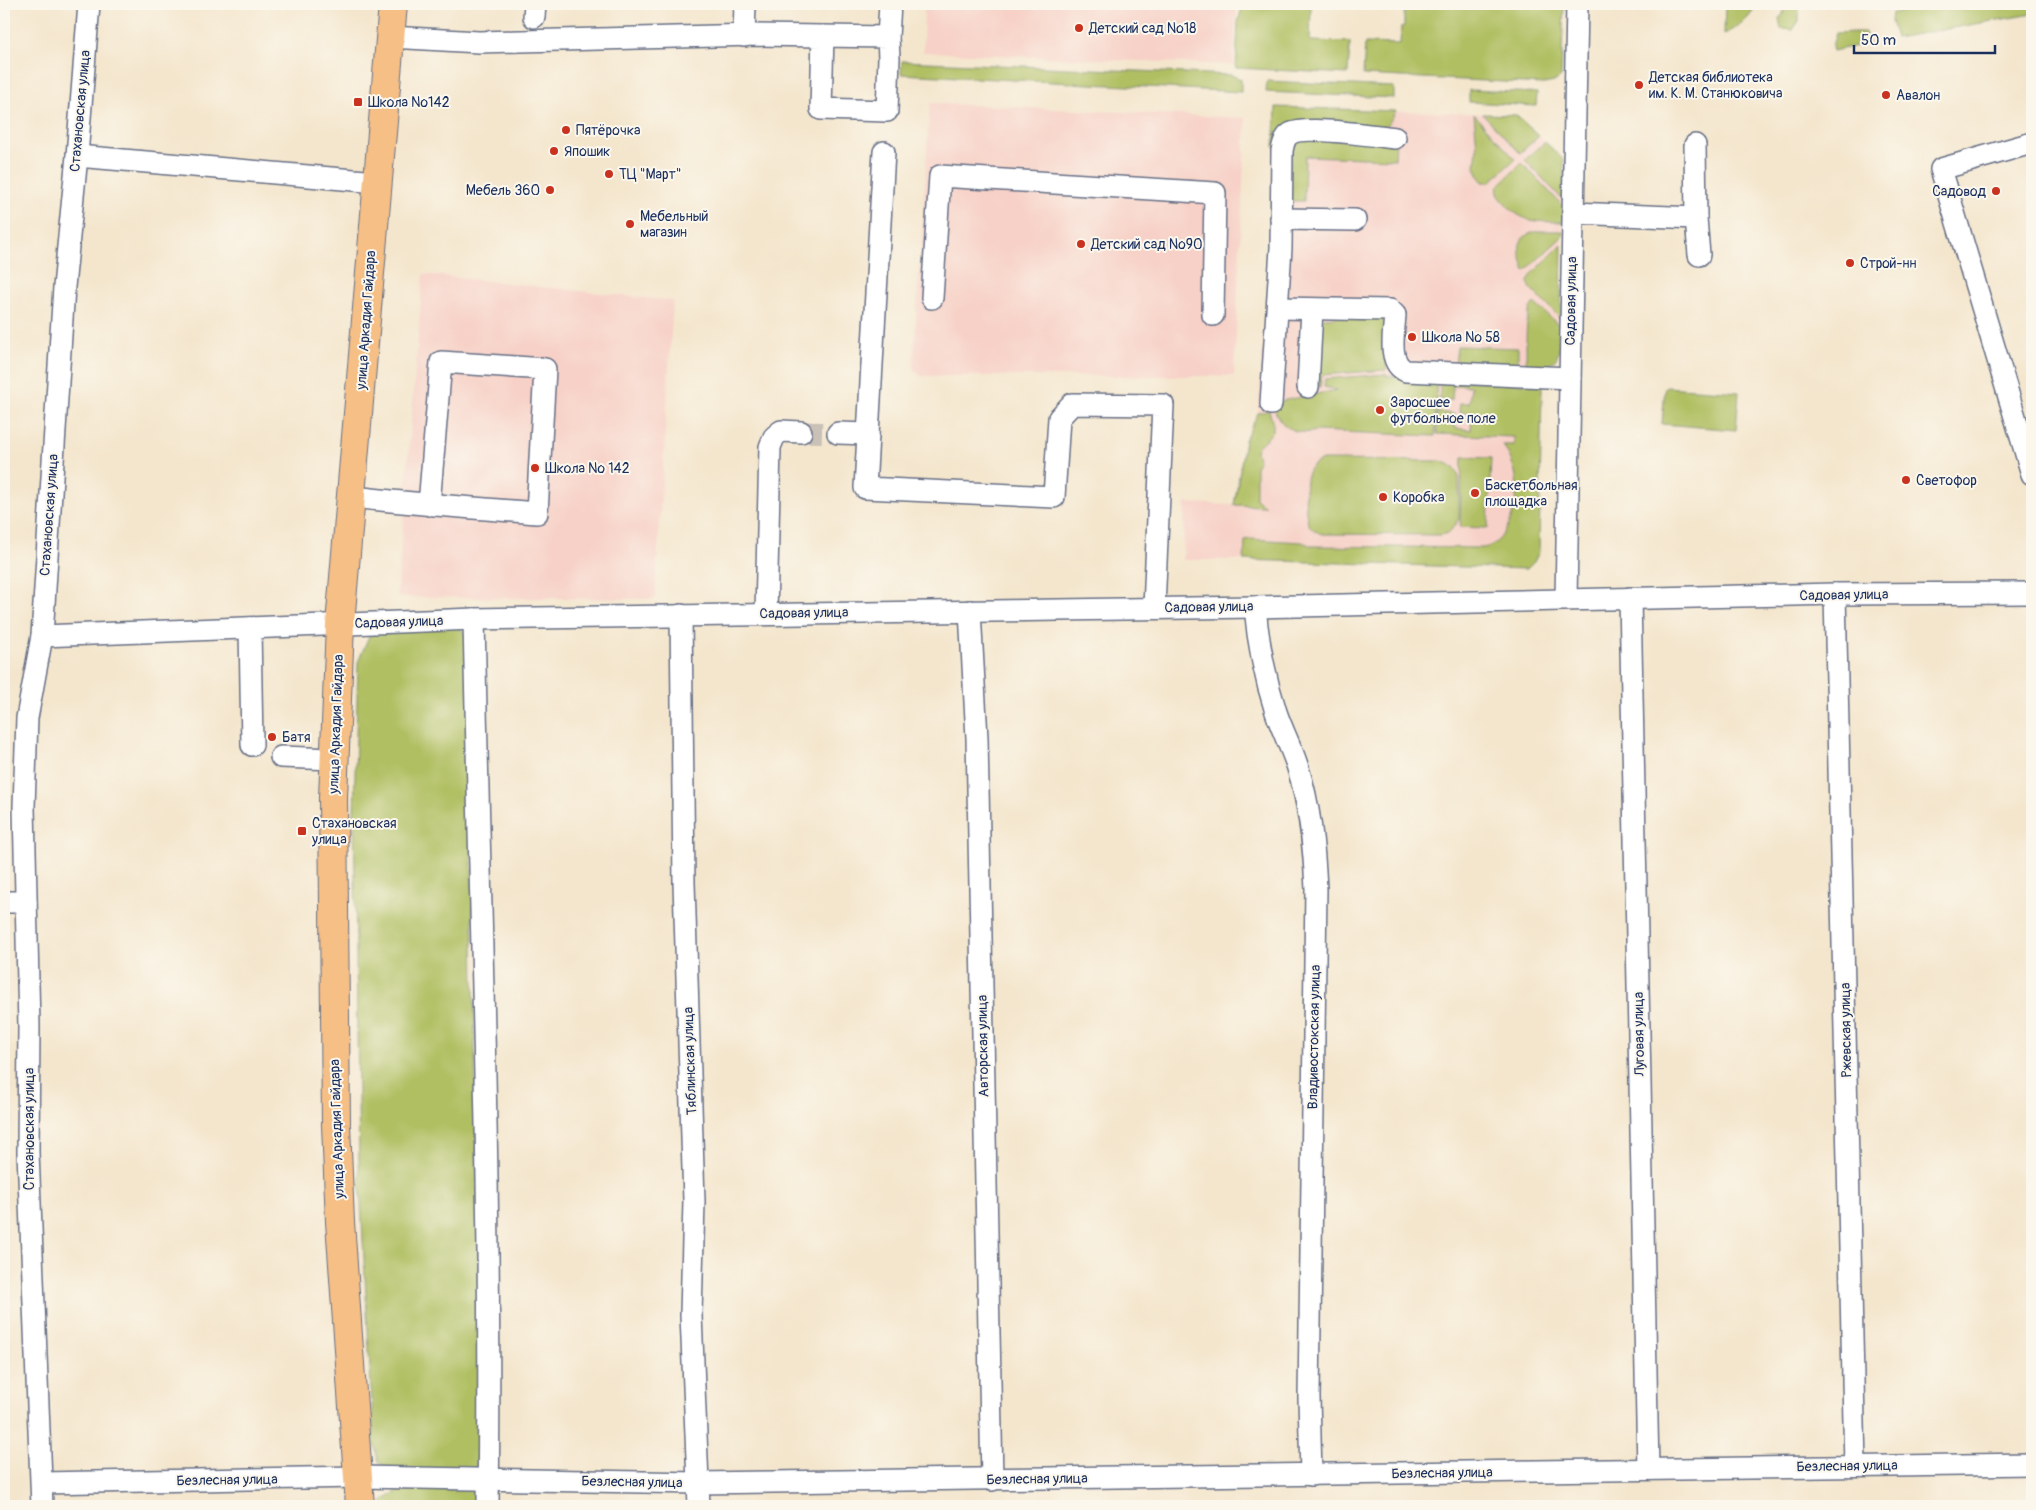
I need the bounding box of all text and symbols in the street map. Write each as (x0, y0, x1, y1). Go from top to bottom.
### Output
place label: Детский сад №18 (1088, 20, 1196, 37)
marker: Детский сад №18 (1073, 22, 1085, 34)
scale bar (1854, 22, 1995, 54)
text: 50 m (1861, 31, 1896, 50)
street label: Стахановская улица (66, 49, 94, 173)
place label: Детская библиотека им. К. М. Станюковича (1648, 69, 1782, 102)
marker: Детская библиотека им. К. М. Станюковича (1633, 79, 1645, 91)
place label: Авалон (1896, 87, 1940, 104)
marker: Авалон (1880, 89, 1892, 101)
place label: Школа №142 (368, 94, 450, 111)
marker: Школа №142 (352, 96, 364, 108)
place label: Пятёрочка (576, 122, 640, 139)
marker: Пятёрочка (560, 124, 572, 136)
place label: Япошик (564, 143, 610, 160)
marker: Япошик (548, 145, 560, 157)
place label: ТЦ "Март" (619, 166, 681, 183)
marker: ТЦ "Март" (603, 168, 615, 180)
place label: Мебель 360 (466, 182, 540, 199)
place label: Садовод (1932, 183, 1987, 200)
marker: Мебель 360 (544, 184, 556, 196)
marker: Садовод (1990, 185, 2002, 197)
place label: Мебельный магазин (640, 208, 708, 241)
marker: Мебельный магазин (624, 218, 636, 230)
place label: Детский сад №90 (1090, 236, 1202, 253)
marker: Детский сад №90 (1075, 238, 1087, 250)
street label: улица Аркадия Гайдара (353, 250, 379, 391)
place label: Строй-нн (1860, 255, 1916, 272)
street label: Садовая улица (1562, 256, 1580, 346)
marker: Строй-нн (1844, 257, 1856, 269)
place label: Школа № 58 (1422, 329, 1500, 346)
marker: Школа № 58 (1406, 331, 1418, 343)
place label: Заросшее футбольное поле (1390, 394, 1496, 427)
marker: Заросшее футбольное поле (1374, 404, 1386, 416)
street label: Стахановская улица (36, 453, 62, 577)
place label: Школа № 142 (545, 460, 630, 477)
marker: Школа № 142 (529, 462, 541, 474)
place label: Светофор (1916, 472, 1977, 489)
marker: Светофор (1900, 474, 1912, 486)
place label: Баскетбольная площадка (1485, 477, 1578, 510)
marker: Баскетбольная площадка (1469, 487, 1481, 499)
place label: Коробка (1393, 489, 1444, 506)
marker: Коробка (1377, 491, 1389, 503)
street label: Садовая улица (1799, 586, 1889, 604)
street label: Садовая улица (1164, 598, 1254, 616)
street label: Садовая улица (759, 604, 849, 622)
street label: Садовая улица (354, 612, 444, 632)
street label: улица Аркадия Гайдара (325, 654, 347, 795)
place label: Батя (282, 729, 311, 746)
marker: Батя (266, 731, 278, 743)
place label: Стахановская улица (311, 815, 397, 848)
marker: Стахановская улица (296, 825, 308, 837)
street label: Владивостокская улица (1304, 964, 1324, 1110)
street label: Ржевская улица (1837, 982, 1855, 1078)
street label: Луговая улица (1630, 992, 1648, 1077)
street label: Авторская улица (974, 995, 992, 1097)
street label: Тяблинская улица (680, 1007, 700, 1115)
street label: улица Аркадия Гайдара (326, 1059, 348, 1200)
street label: Стахановская улица (21, 1068, 38, 1190)
street label: Безлесная улица (1796, 1457, 1898, 1475)
street label: Безлесная улица (1391, 1464, 1493, 1482)
street label: Безлесная улица (986, 1470, 1088, 1488)
street label: Безлесная улица (176, 1471, 278, 1489)
street label: Безлесная улица (581, 1473, 683, 1491)

